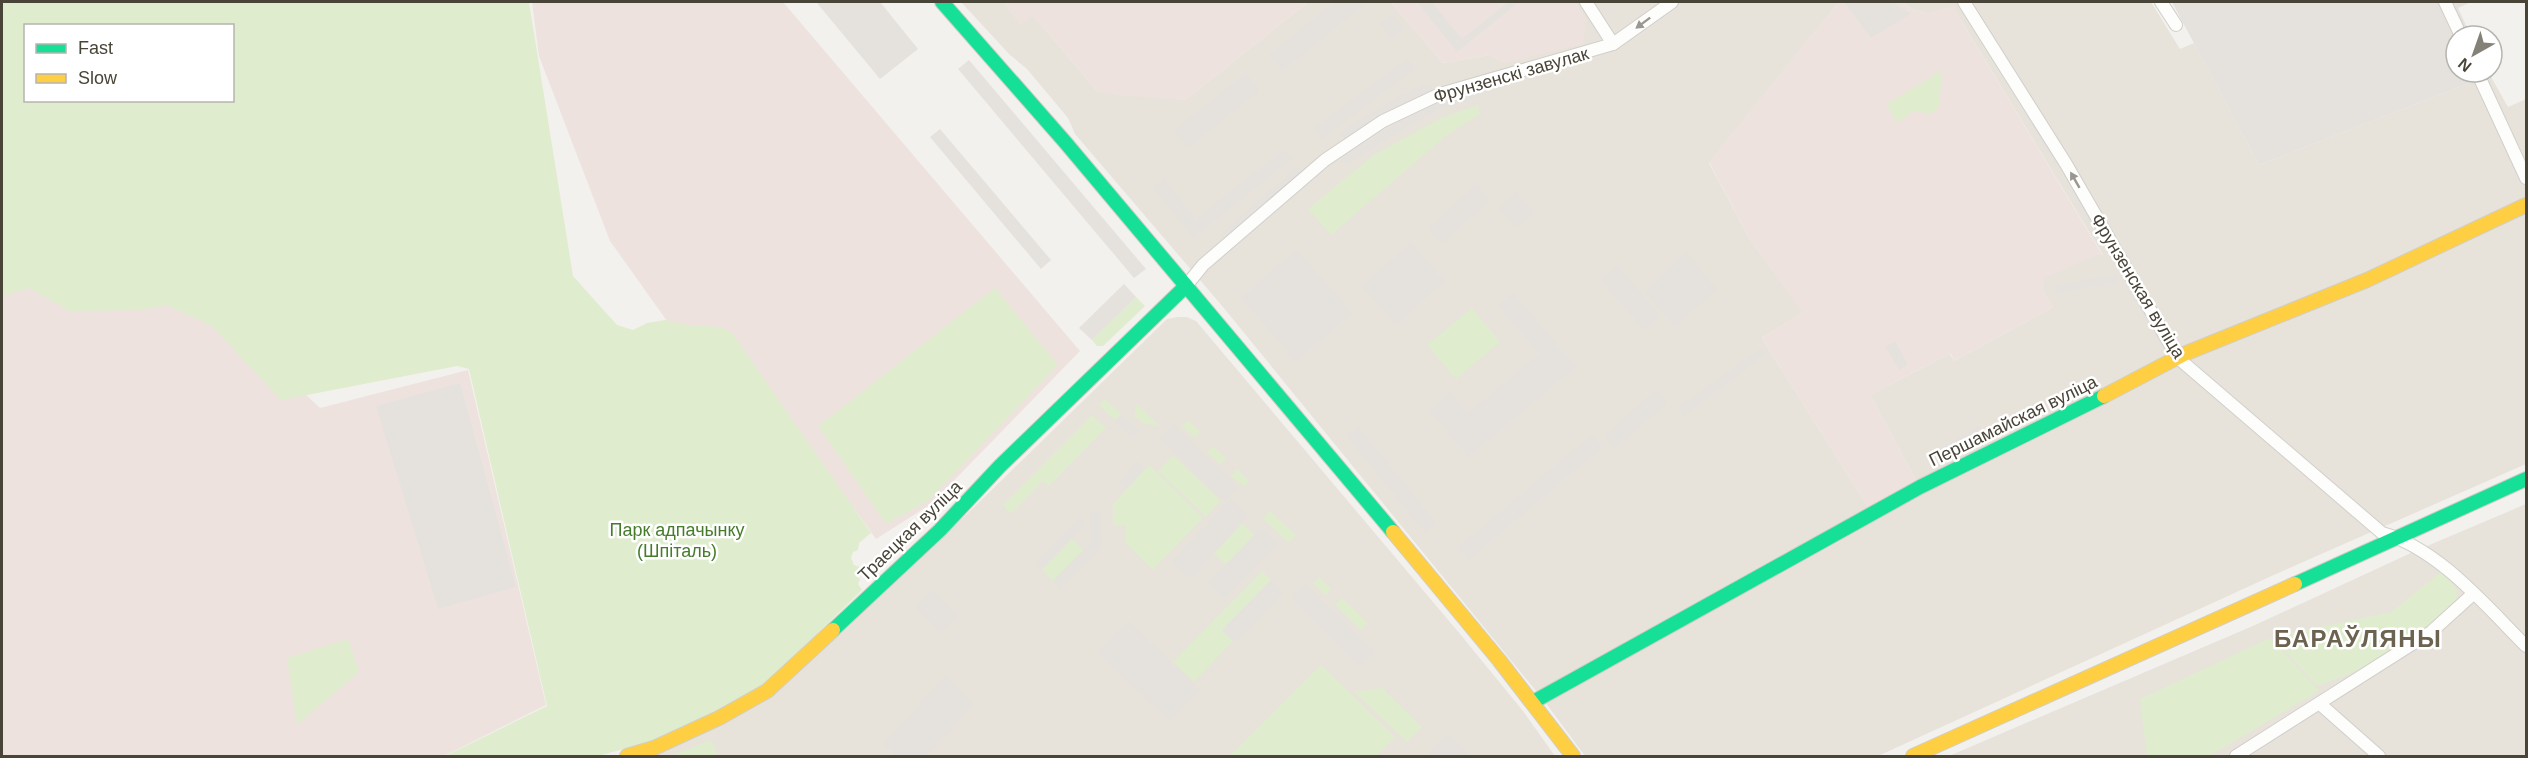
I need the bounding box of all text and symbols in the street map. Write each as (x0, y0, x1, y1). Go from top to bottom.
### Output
one-way arrow (1636, 17, 1651, 29)
legend (24, 24, 234, 102)
north arrow (2444, 24, 2504, 84)
text: Fast (78, 38, 113, 58)
street label: Фрунзенскі завулак (1431, 43, 1591, 107)
text: N (2455, 55, 2475, 75)
text: Slow (78, 68, 118, 88)
one-way arrow (2070, 171, 2080, 188)
street label: Фрунзенская вуліца (2087, 210, 2190, 363)
street label: Першамайская вуліца (1926, 371, 2101, 470)
street label: Траецкая вуліца (854, 476, 967, 585)
park label: Парк адпачынку (Шпіталь) (609, 520, 745, 561)
district label: БАРАЎЛЯНЫ (2274, 625, 2442, 652)

